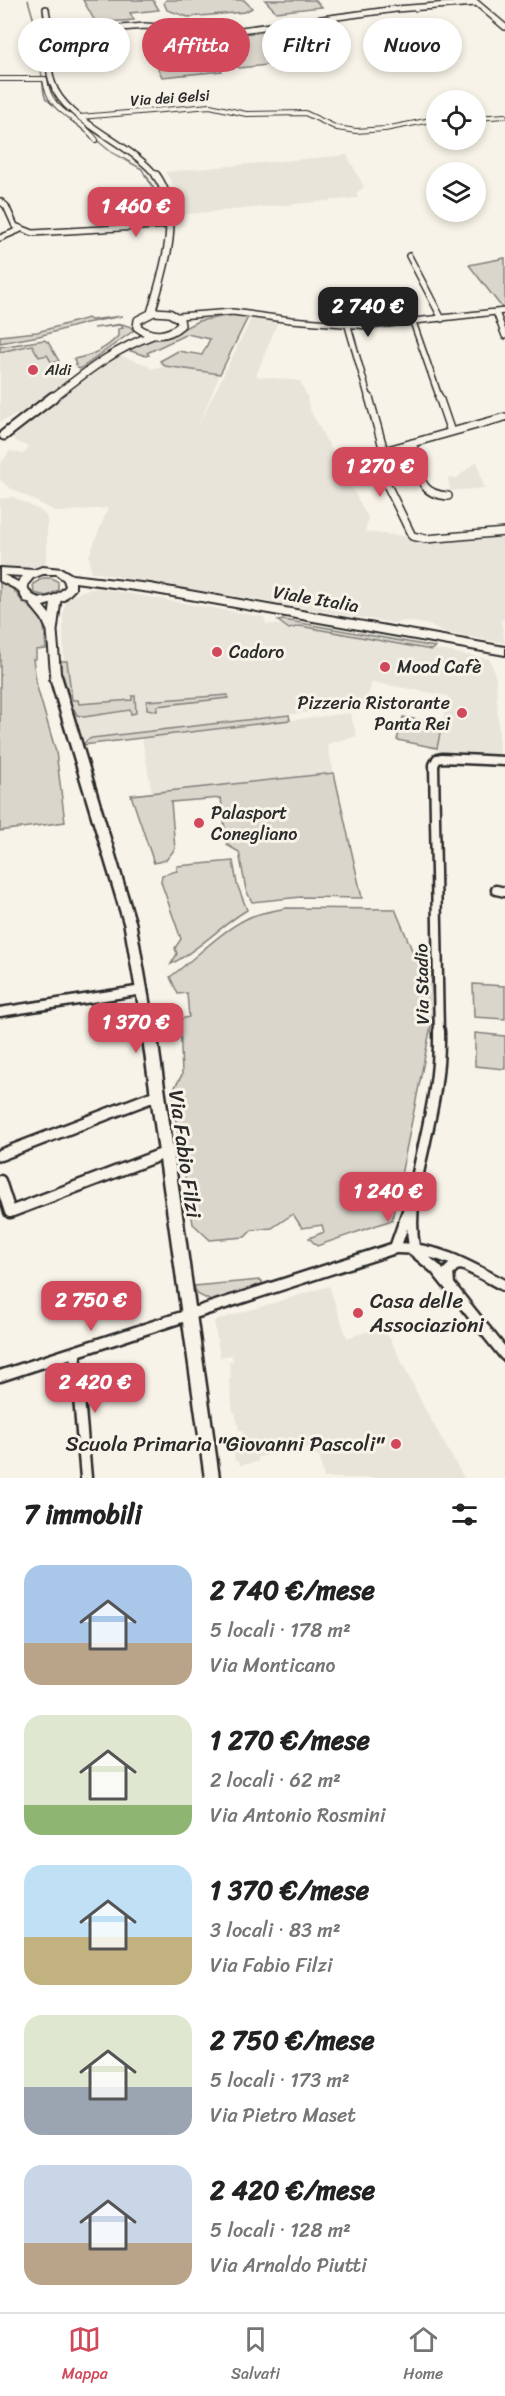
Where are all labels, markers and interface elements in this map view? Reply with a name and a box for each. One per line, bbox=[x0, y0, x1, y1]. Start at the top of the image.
chip: Compra bbox=[18, 18, 130, 72]
chip: Affitta bbox=[142, 18, 250, 72]
chip: Filtri bbox=[262, 18, 351, 72]
chip: Nuovo bbox=[363, 18, 462, 72]
street label: Via dei Gelsi bbox=[130, 82, 211, 114]
map controls bbox=[426, 90, 486, 222]
button: locate bbox=[426, 90, 486, 150]
button: layers bbox=[426, 162, 486, 222]
pin: 1 460 € bbox=[81, 187, 191, 238]
text: 1 460 € bbox=[102, 189, 170, 224]
pin: 2 740 € bbox=[313, 287, 423, 338]
text: 2 740 € bbox=[332, 289, 404, 324]
place label: Aldi bbox=[44, 357, 72, 383]
marker: Aldi bbox=[26, 363, 40, 377]
pin: 1 270 € bbox=[325, 447, 435, 498]
text: 1 270 € bbox=[346, 449, 414, 484]
street label: Viale Italia bbox=[271, 576, 361, 622]
place label: Cadoro bbox=[229, 636, 284, 668]
marker: Cadoro bbox=[210, 645, 224, 659]
place label: Mood Cafè bbox=[397, 651, 481, 683]
marker: Mood Cafè bbox=[378, 660, 392, 674]
place label: Pizzeria Ristorante Panta Rei bbox=[298, 687, 451, 740]
marker: Pizzeria Ristorante Panta Rei bbox=[455, 706, 469, 720]
place label: Palasport Conegliano bbox=[211, 797, 297, 850]
marker: Palasport Conegliano bbox=[192, 816, 206, 830]
street label: Via Stadio bbox=[405, 943, 439, 1025]
pin: 1 370 € bbox=[81, 1003, 191, 1054]
text: 1 370 € bbox=[102, 1005, 170, 1040]
street label: Via Fabio Filzi bbox=[157, 1088, 213, 1222]
pin: 1 240 € bbox=[333, 1172, 443, 1223]
text: 1 240 € bbox=[354, 1174, 422, 1209]
pin: 2 750 € bbox=[36, 1281, 146, 1332]
place label: Casa delle Associazioni bbox=[369, 1282, 485, 1344]
text: 2 750 € bbox=[55, 1283, 127, 1318]
marker: Casa delle Associazioni bbox=[351, 1306, 365, 1320]
pin: 2 420 € bbox=[40, 1363, 150, 1414]
text: 2 420 € bbox=[59, 1365, 131, 1400]
place label: Scuola Primaria "Giovanni Pascoli" bbox=[65, 1425, 385, 1463]
marker: Scuola Primaria "Giovanni Pascoli" bbox=[389, 1437, 403, 1451]
text: 7 immobili bbox=[24, 1491, 142, 1537]
icon: filters bbox=[448, 1498, 481, 1531]
text: 2 740 €/mese bbox=[210, 1567, 375, 1613]
icon: home bbox=[72, 1589, 144, 1661]
text: 5 locali · 178 m² bbox=[210, 1613, 351, 1648]
text: Via Monticano bbox=[210, 1648, 335, 1683]
text: 1 270 €/mese bbox=[210, 1717, 370, 1763]
icon: home bbox=[72, 1739, 144, 1811]
text: 2 locali · 62 m² bbox=[210, 1763, 341, 1798]
text: Via Antonio Rosmini bbox=[210, 1798, 385, 1833]
text: 1 370 €/mese bbox=[210, 1867, 369, 1913]
icon: home bbox=[72, 1889, 144, 1961]
text: 3 locali · 83 m² bbox=[210, 1913, 341, 1948]
text: Via Fabio Filzi bbox=[210, 1948, 333, 1983]
text: 2 750 €/mese bbox=[210, 2017, 375, 2063]
icon: home bbox=[72, 2039, 144, 2111]
text: 5 locali · 173 m² bbox=[210, 2063, 350, 2098]
text: Via Pietro Maset bbox=[210, 2098, 356, 2133]
text: 2 420 €/mese bbox=[210, 2167, 375, 2213]
icon: home bbox=[72, 2189, 144, 2261]
text: 5 locali · 128 m² bbox=[210, 2213, 351, 2248]
text: Via Arnaldo Piutti bbox=[210, 2248, 367, 2283]
tab: Mappa bbox=[62, 2323, 108, 2388]
tab: Salvati bbox=[231, 2323, 280, 2388]
tab: Home bbox=[403, 2323, 443, 2388]

